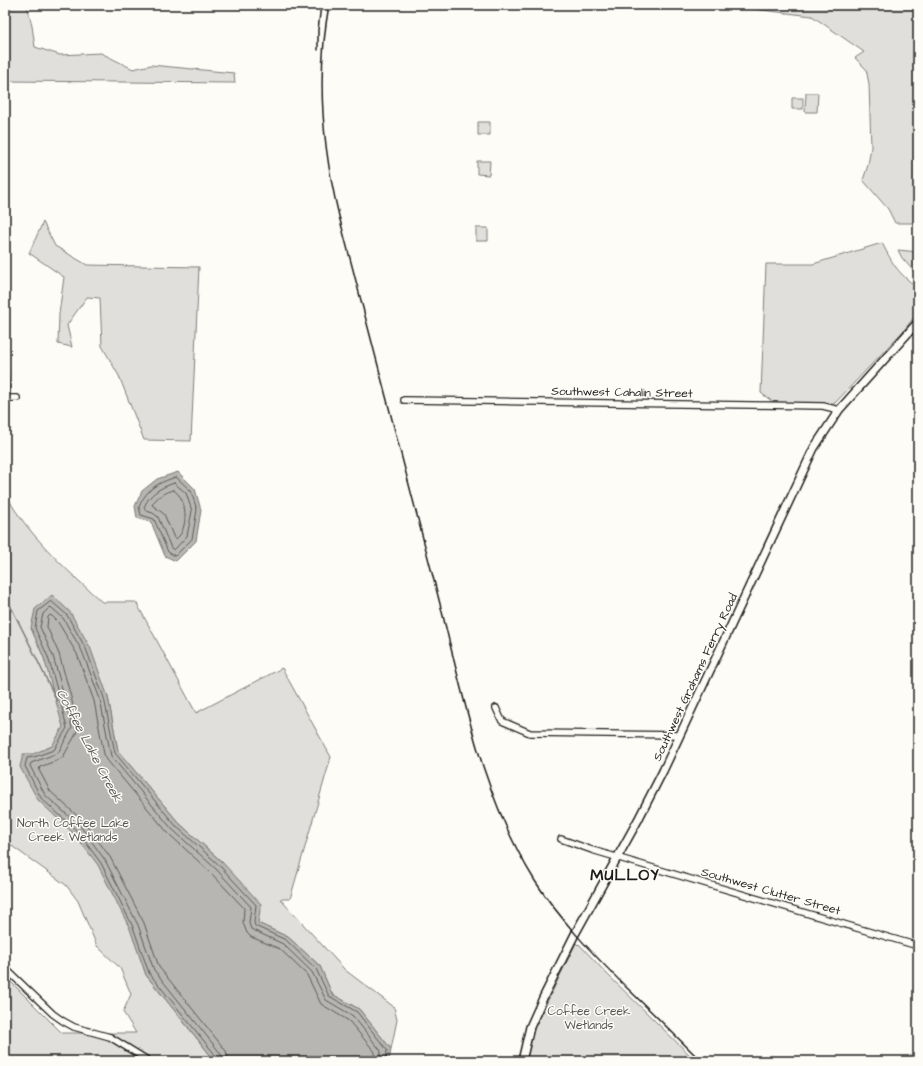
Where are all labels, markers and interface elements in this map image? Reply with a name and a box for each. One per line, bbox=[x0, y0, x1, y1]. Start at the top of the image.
street label: Southwest Cahalin Street bbox=[551, 383, 693, 402]
street label: Southwest Grahams Ferry Road bbox=[649, 590, 743, 764]
water label: Coffee Lake Creek bbox=[52, 686, 127, 806]
park label: North Coffee Lake Creek Wetlands bbox=[17, 815, 130, 846]
street label: Southwest Clutter Street bbox=[699, 863, 843, 920]
district label: MULLOY bbox=[590, 864, 660, 886]
park label: Coffee Creek Wetlands bbox=[548, 1003, 631, 1034]

